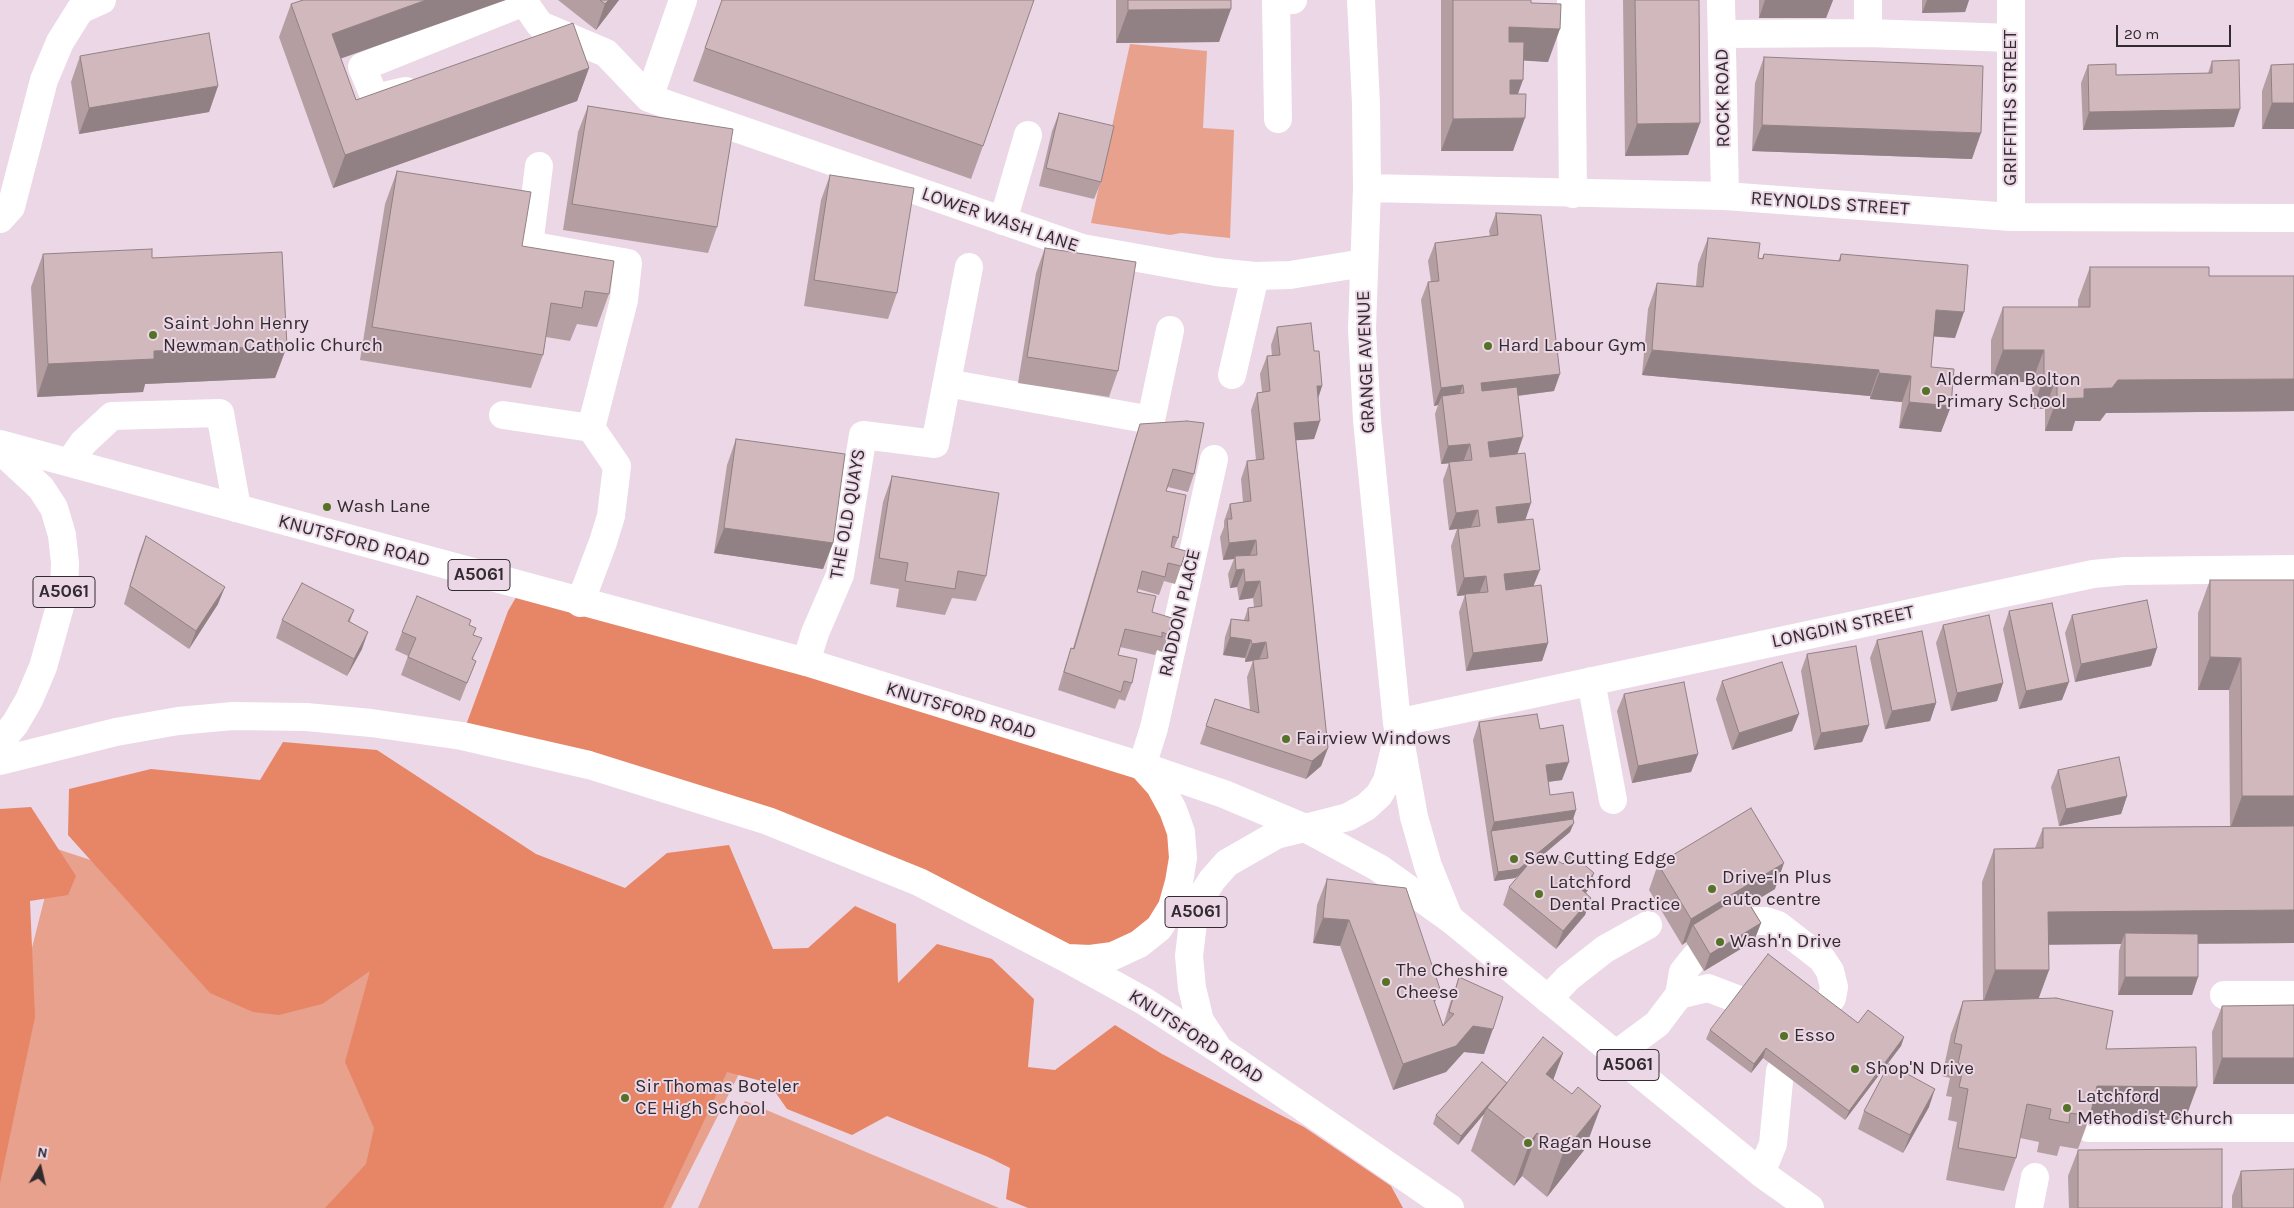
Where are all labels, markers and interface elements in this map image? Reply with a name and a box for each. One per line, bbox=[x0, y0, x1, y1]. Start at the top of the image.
scale bar bbox=[2119, 15, 2234, 47]
text: 20 m bbox=[2124, 25, 2159, 43]
street label: GRIFFITHS STREET bbox=[2000, 30, 2022, 186]
street label: ROCK ROAD bbox=[1711, 48, 1735, 148]
street label: LOWER WASH LANE bbox=[919, 182, 1081, 258]
street label: REYNOLDS STREET bbox=[1750, 187, 1910, 221]
street label: GRANGE AVENUE bbox=[1352, 290, 1380, 434]
place label: Saint John Henry Newman Catholic Church bbox=[163, 313, 383, 357]
marker: Saint John Henry Newman Catholic Church bbox=[147, 329, 159, 341]
place label: Hard Labour Gym bbox=[1498, 335, 1647, 357]
marker: Hard Labour Gym bbox=[1482, 340, 1494, 352]
place label: Alderman Bolton Primary School bbox=[1936, 369, 2081, 413]
marker: Alderman Bolton Primary School bbox=[1920, 385, 1932, 397]
street label: THE OLD QUAYS bbox=[825, 447, 871, 581]
place label: Wash Lane bbox=[337, 496, 430, 518]
marker: Wash Lane bbox=[321, 501, 333, 513]
street label: KNUTSFORD ROAD bbox=[276, 510, 432, 572]
street label: RADDON PLACE bbox=[1154, 547, 1206, 679]
road number: A5061 bbox=[448, 560, 510, 590]
road number: A5061 bbox=[33, 576, 95, 608]
street label: LONGDIN STREET bbox=[1770, 601, 1916, 653]
street label: KNUTSFORD ROAD bbox=[883, 677, 1039, 745]
place label: Fairview Windows bbox=[1296, 728, 1451, 750]
marker: Fairview Windows bbox=[1280, 733, 1292, 745]
place label: Sew Cutting Edge bbox=[1524, 848, 1676, 870]
marker: Sew Cutting Edge bbox=[1508, 853, 1520, 865]
place label: Drive-In Plus auto centre bbox=[1722, 867, 1832, 911]
place label: Latchford Dental Practice bbox=[1549, 872, 1680, 916]
marker: Drive-In Plus auto centre bbox=[1706, 883, 1718, 895]
marker: Latchford Dental Practice bbox=[1533, 888, 1545, 900]
road number: A5061 bbox=[1165, 896, 1227, 928]
place label: Wash'n Drive bbox=[1730, 931, 1841, 953]
marker: Wash'n Drive bbox=[1714, 936, 1726, 948]
place label: The Cheshire Cheese bbox=[1396, 960, 1508, 1004]
marker: The Cheshire Cheese bbox=[1380, 976, 1392, 988]
street label: KNUTSFORD ROAD bbox=[1124, 985, 1268, 1089]
place label: Esso bbox=[1794, 1025, 1835, 1047]
marker: Esso bbox=[1778, 1030, 1790, 1042]
road number: A5061 bbox=[1597, 1050, 1659, 1080]
place label: Shop'N Drive bbox=[1865, 1058, 1974, 1080]
marker: Shop'N Drive bbox=[1849, 1063, 1861, 1075]
place label: Sir Thomas Boteler CE High School bbox=[635, 1076, 799, 1120]
place label: Latchford Methodist Church bbox=[2077, 1086, 2233, 1130]
marker: Sir Thomas Boteler CE High School bbox=[619, 1092, 631, 1104]
marker: Latchford Methodist Church bbox=[2061, 1102, 2073, 1114]
place label: Ragan House bbox=[1538, 1132, 1652, 1154]
marker: Ragan House bbox=[1522, 1137, 1534, 1149]
north arrow bbox=[15, 1143, 65, 1193]
text: N bbox=[36, 1144, 49, 1162]

